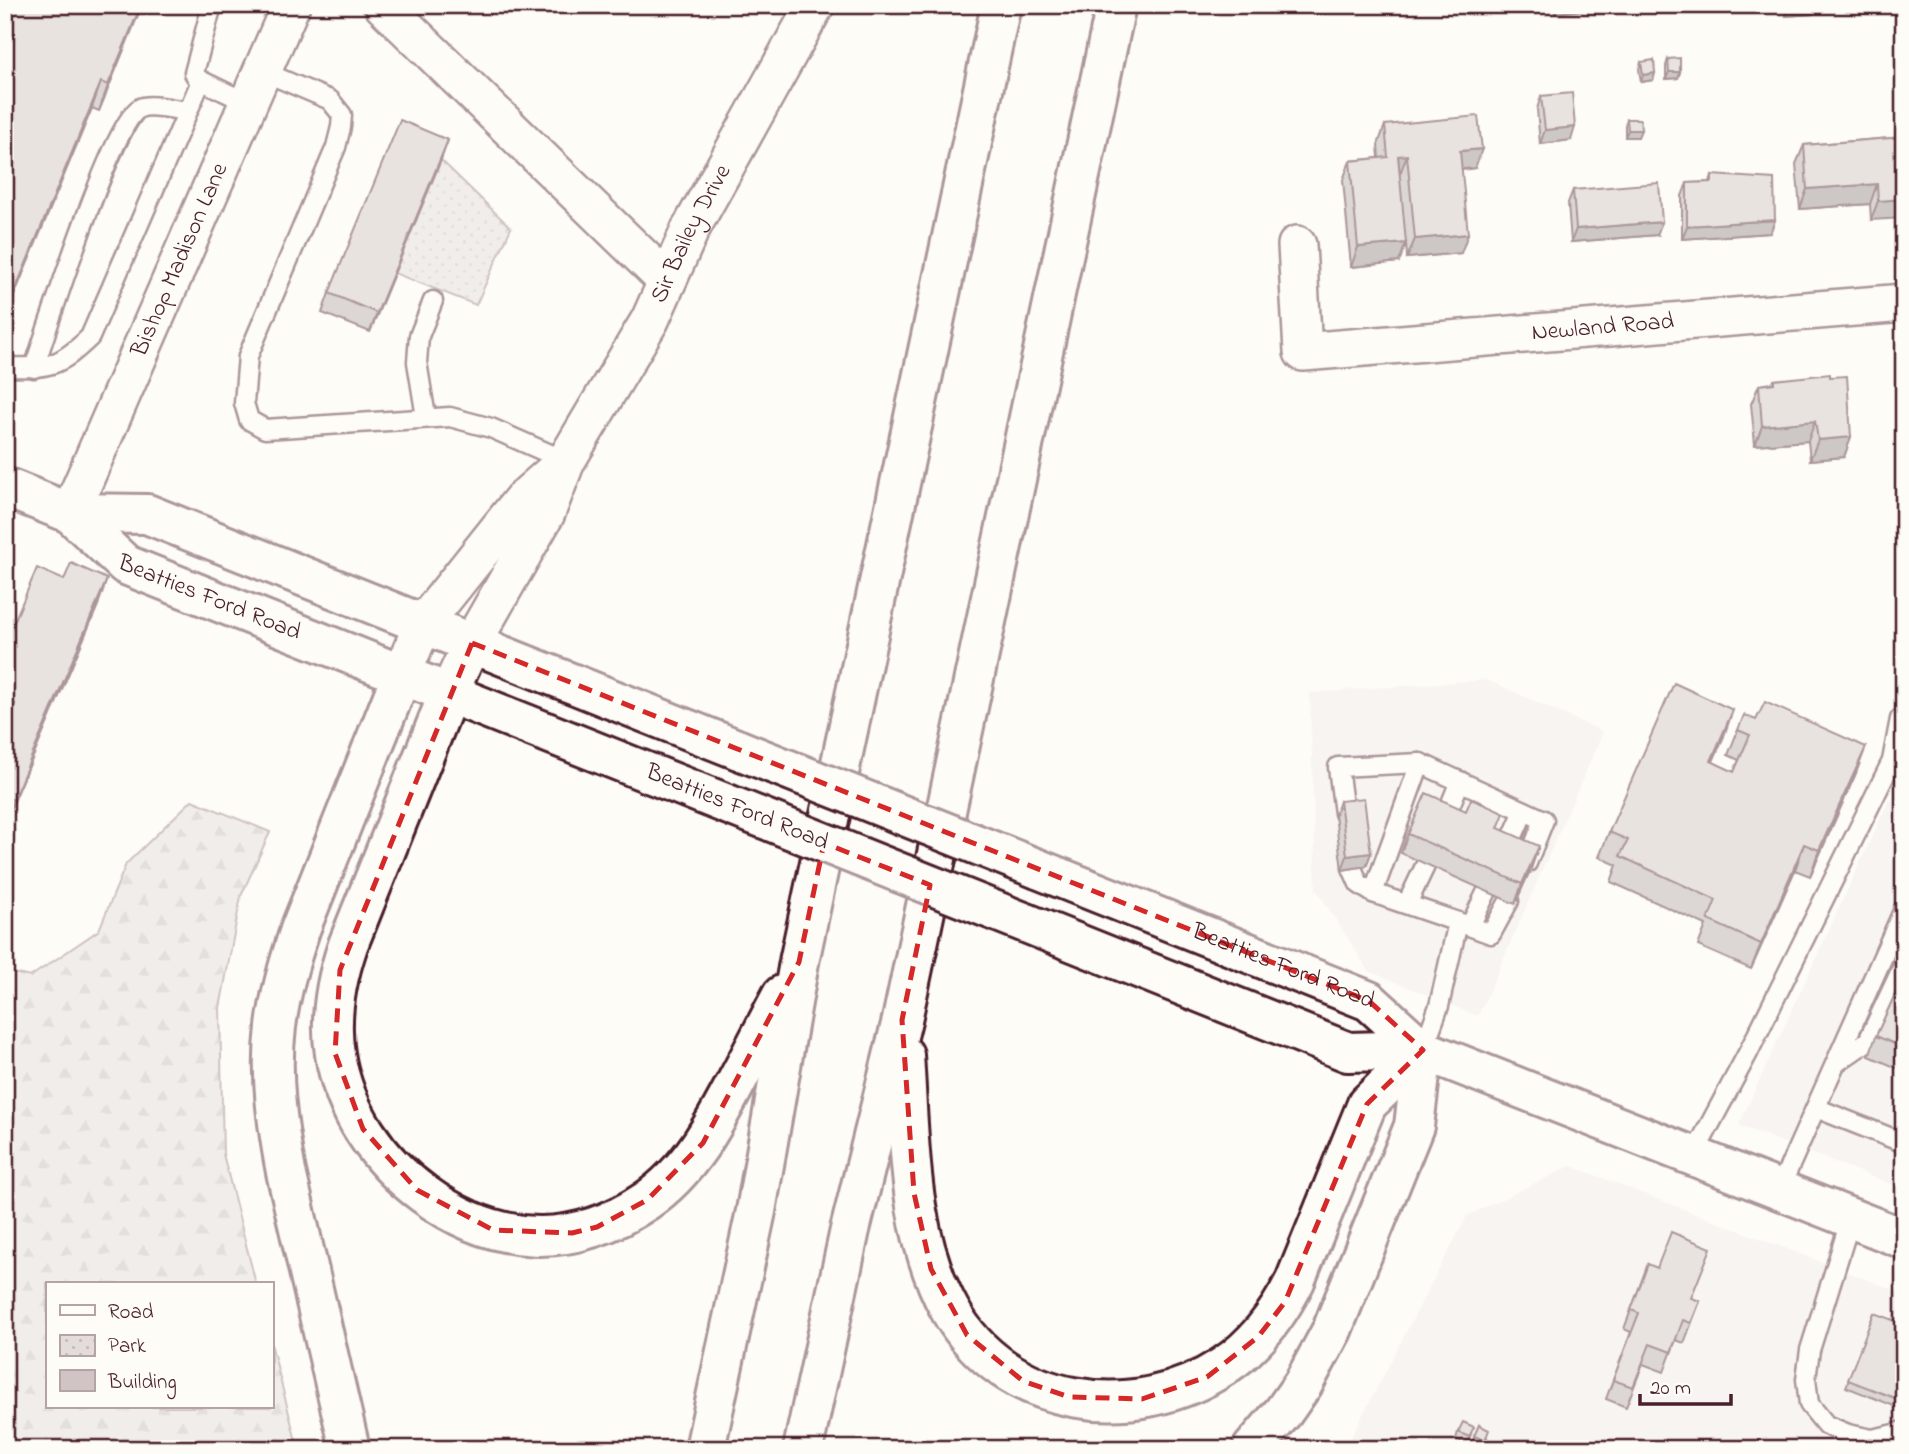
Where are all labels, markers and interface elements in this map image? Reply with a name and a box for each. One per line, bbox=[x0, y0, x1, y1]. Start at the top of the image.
street label: Bishop Madison Lane bbox=[122, 157, 238, 363]
street label: Sir Bailey Drive bbox=[642, 158, 741, 309]
street label: Newland Road bbox=[1530, 304, 1676, 351]
street label: Beatties Ford Road bbox=[112, 546, 307, 650]
street label: Beatties Ford Road bbox=[639, 755, 834, 861]
street label: Beatties Ford Road bbox=[1186, 914, 1380, 1019]
legend bbox=[46, 1282, 273, 1408]
text: Road bbox=[108, 1298, 154, 1328]
text: Park bbox=[108, 1332, 147, 1362]
scale bar bbox=[1640, 1363, 1730, 1407]
text: Building bbox=[107, 1368, 177, 1400]
text: 20 m bbox=[1650, 1374, 1691, 1404]

